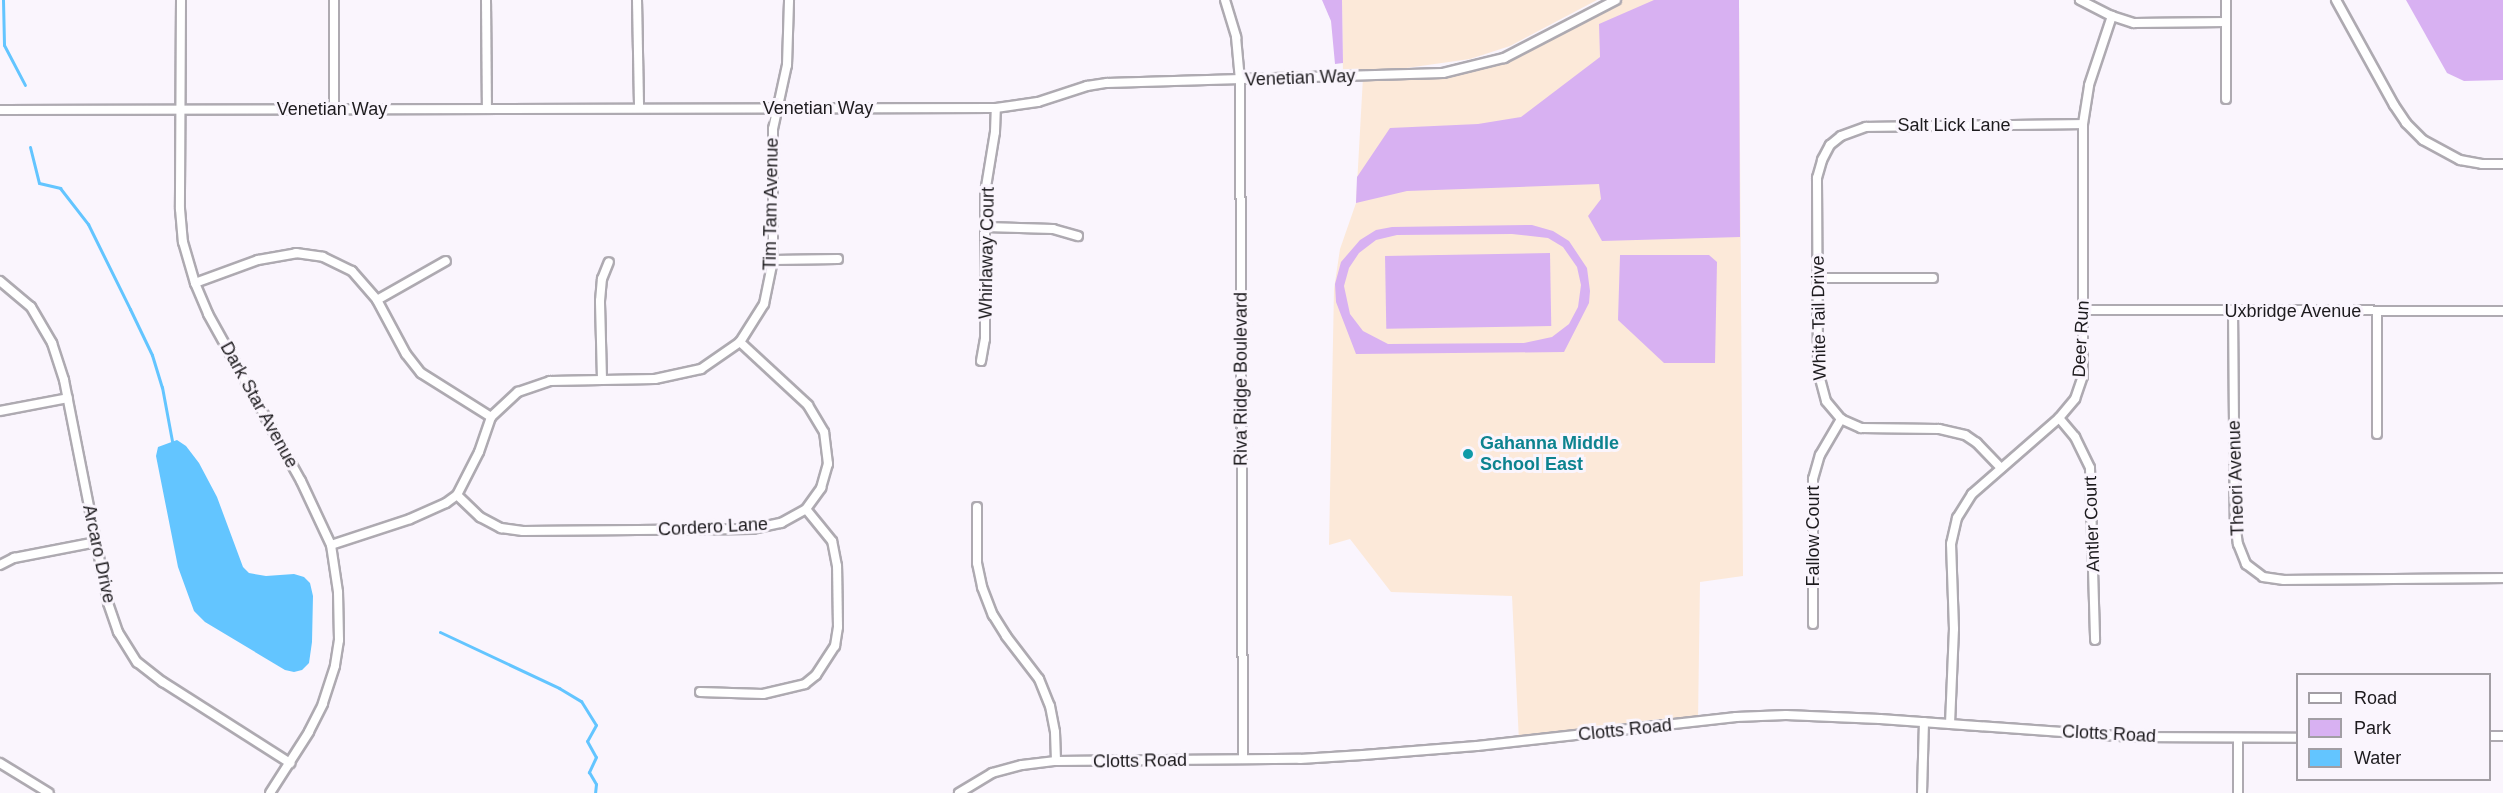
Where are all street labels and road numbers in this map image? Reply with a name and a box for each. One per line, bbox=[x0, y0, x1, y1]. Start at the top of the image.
street label: Venetian Way bbox=[1244, 65, 1356, 91]
street label: Venetian Way bbox=[763, 97, 873, 119]
street label: Venetian Way bbox=[277, 98, 387, 120]
street label: Salt Lick Lane bbox=[1897, 114, 2011, 136]
street label: Tim Tam Avenue bbox=[759, 137, 783, 271]
street label: Whirlaway Court bbox=[975, 187, 999, 319]
street label: White Tail Drive bbox=[1807, 255, 1831, 381]
street label: Riva Ridge Boulevard bbox=[1230, 292, 1252, 466]
street label: Deer Run bbox=[2068, 300, 2094, 378]
street label: Uxbridge Avenue bbox=[2224, 300, 2362, 322]
street label: Dark Star Avenue bbox=[215, 338, 303, 472]
street label: Theori Avenue bbox=[2223, 419, 2249, 537]
street label: Antler Court bbox=[2080, 476, 2104, 572]
street label: Fallow Court bbox=[1802, 485, 1824, 587]
street label: Arcaro Drive bbox=[78, 503, 120, 605]
street label: Cordero Lane bbox=[657, 513, 769, 541]
street label: Clotts Road bbox=[1577, 714, 1673, 746]
street label: Clotts Road bbox=[2061, 721, 2157, 747]
street label: Clotts Road bbox=[1093, 749, 1187, 773]

